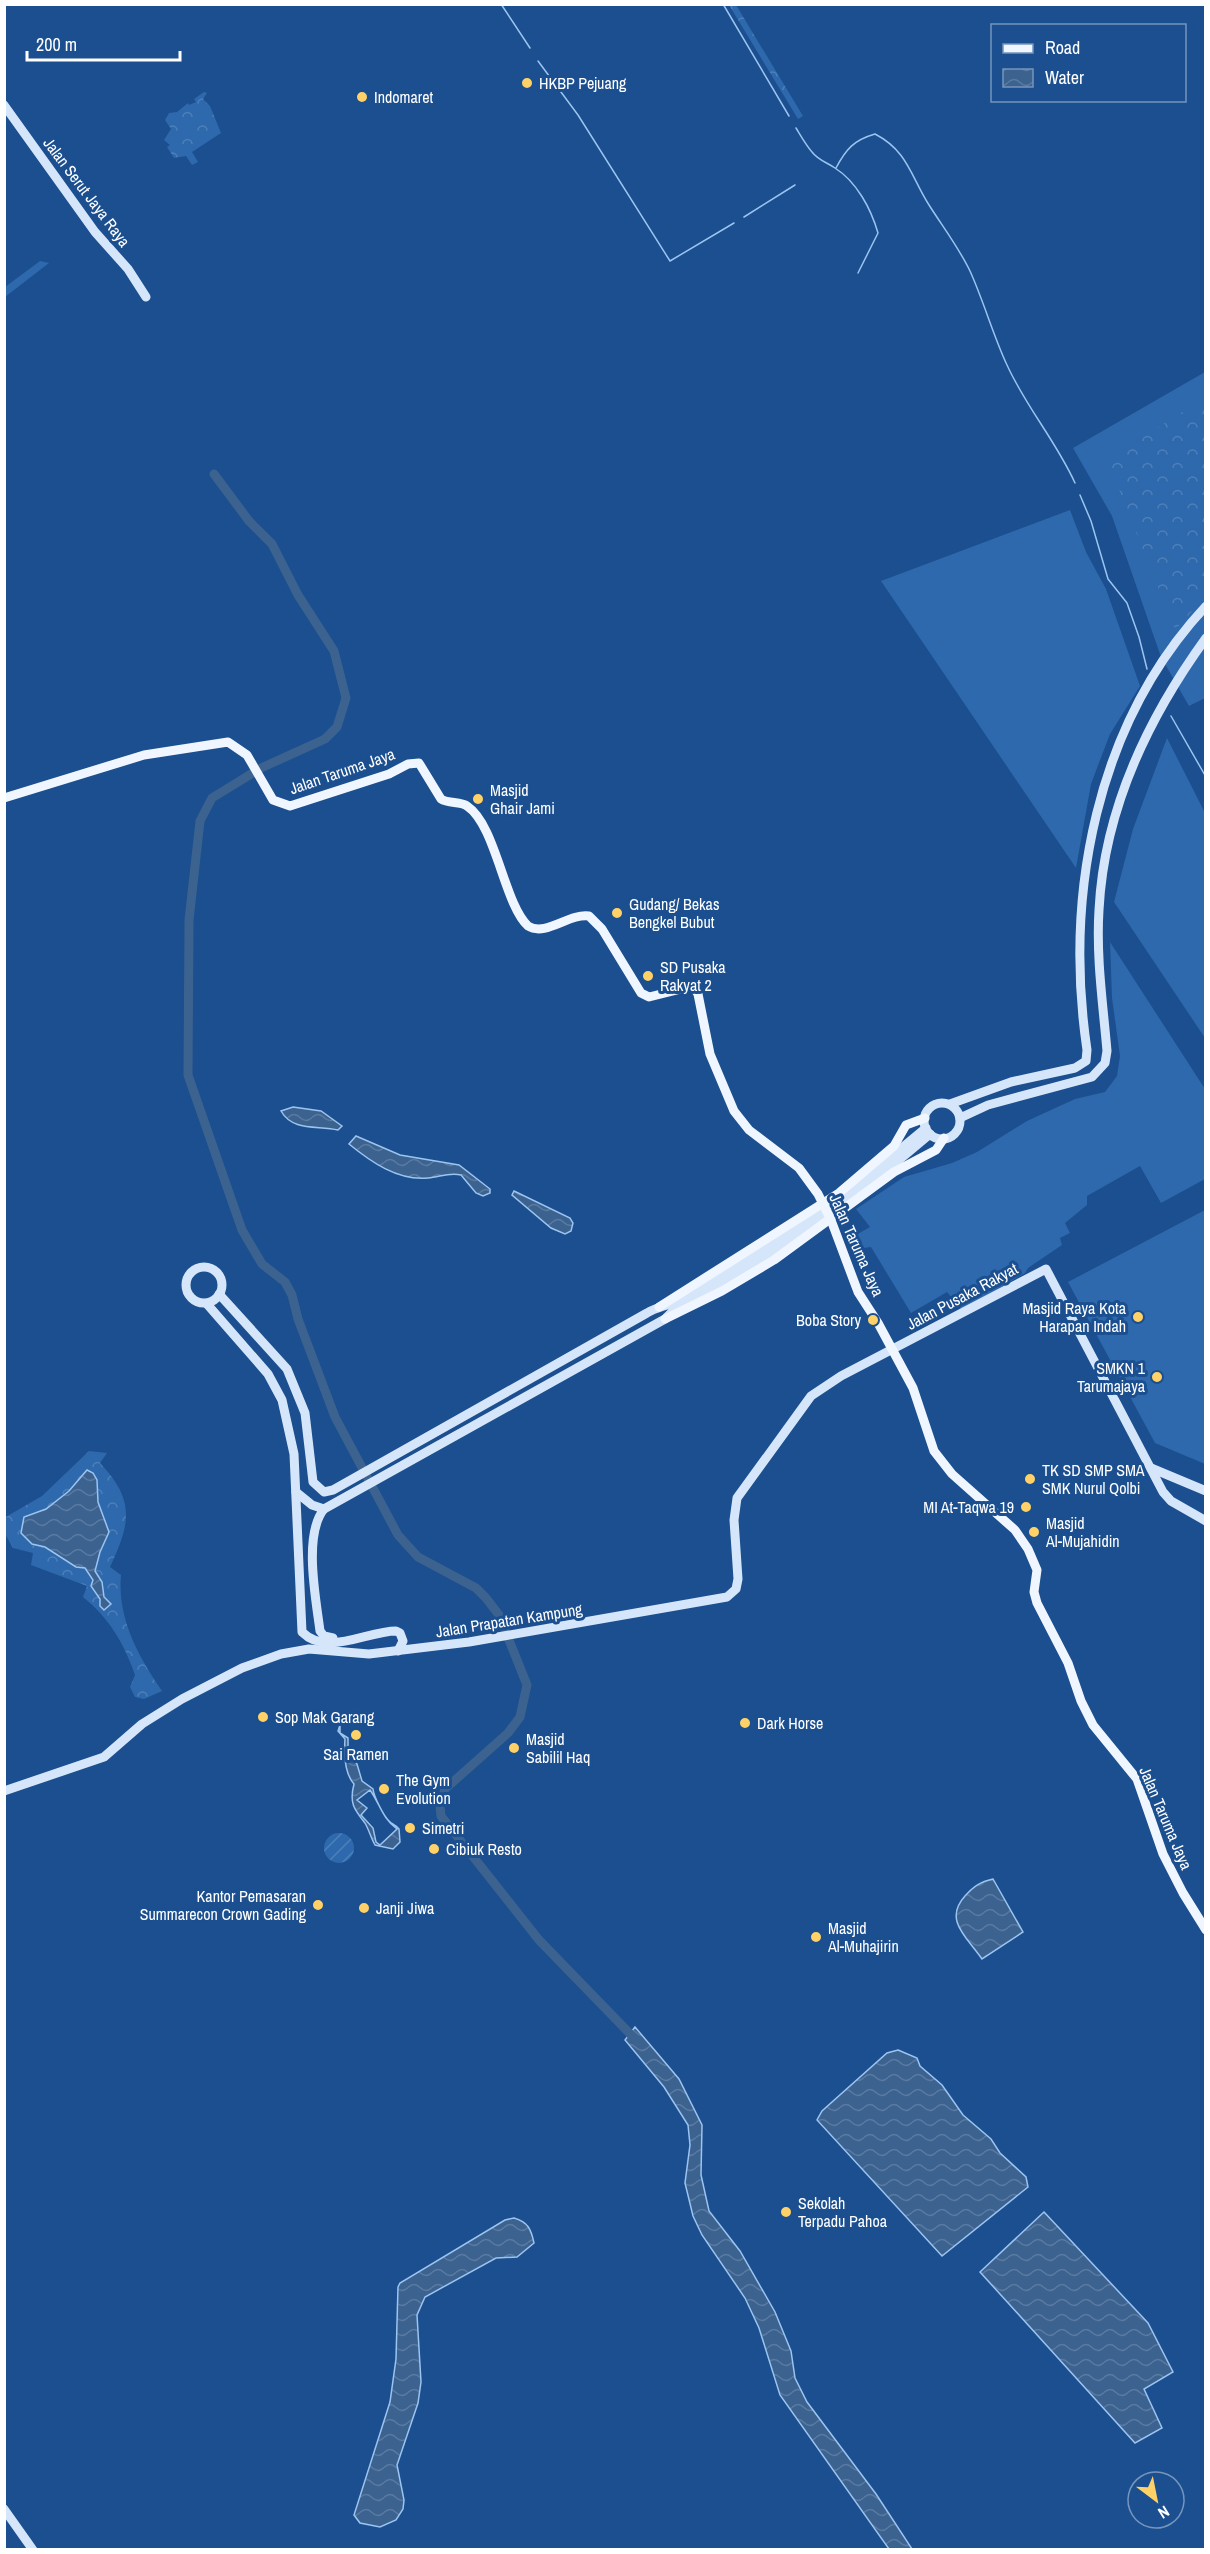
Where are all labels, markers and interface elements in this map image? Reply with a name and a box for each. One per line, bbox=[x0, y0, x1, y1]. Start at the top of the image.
scale bar bbox=[27, 24, 180, 62]
legend bbox=[991, 24, 1186, 102]
text: 200 m bbox=[36, 32, 77, 57]
text: Road bbox=[1045, 35, 1080, 60]
text: Water bbox=[1045, 65, 1084, 90]
place label: HKBP Pejuang bbox=[539, 72, 627, 94]
marker: HKBP Pejuang bbox=[520, 76, 534, 90]
place label: Indomaret bbox=[374, 86, 433, 108]
marker: Indomaret bbox=[355, 90, 369, 104]
street label: Jalan Serut Jaya Raya bbox=[38, 133, 136, 252]
street label: Jalan Taruma Jaya bbox=[286, 742, 398, 799]
place label: Masjid Ghair Jami bbox=[490, 779, 555, 819]
marker: Masjid Ghair Jami bbox=[471, 792, 485, 806]
place label: Gudang/ Bekas Bengkel Bubut bbox=[629, 893, 719, 933]
marker: Gudang/ Bekas Bengkel Bubut bbox=[610, 906, 624, 920]
place label: SD Pusaka Rakyat 2 bbox=[660, 956, 726, 996]
marker: SD Pusaka Rakyat 2 bbox=[641, 969, 655, 983]
street label: Jalan Taruma Jaya bbox=[825, 1190, 890, 1300]
street label: Jalan Pusaka Rakyat bbox=[902, 1257, 1022, 1335]
place label: Masjid Raya Kota Harapan Indah bbox=[1022, 1297, 1127, 1337]
place label: Boba Story bbox=[796, 1309, 861, 1331]
marker: Masjid Raya Kota Harapan Indah bbox=[1131, 1310, 1145, 1324]
marker: Boba Story bbox=[866, 1313, 880, 1327]
place label: SMKN 1 Tarumajaya bbox=[1077, 1357, 1146, 1397]
marker: SMKN 1 Tarumajaya bbox=[1150, 1370, 1164, 1384]
place label: TK SD SMP SMA SMK Nurul Qolbi bbox=[1042, 1459, 1145, 1499]
marker: TK SD SMP SMA SMK Nurul Qolbi bbox=[1023, 1472, 1037, 1486]
place label: MI At-Taqwa 19 bbox=[923, 1496, 1014, 1518]
marker: MI At-Taqwa 19 bbox=[1019, 1500, 1033, 1514]
place label: Masjid Al-Mujahidin bbox=[1045, 1512, 1120, 1552]
marker: Masjid Al-Mujahidin bbox=[1027, 1525, 1041, 1539]
street label: Jalan Prapatan Kampung bbox=[434, 1597, 585, 1642]
place label: Sop Mak Garang bbox=[275, 1706, 375, 1728]
marker: Sop Mak Garang bbox=[256, 1710, 270, 1724]
place label: Dark Horse bbox=[757, 1712, 823, 1734]
marker: Dark Horse bbox=[738, 1716, 752, 1730]
marker: Sai Ramen bbox=[349, 1728, 363, 1742]
place label: Masjid Sabilil Haq bbox=[526, 1728, 590, 1768]
marker: Masjid Sabilil Haq bbox=[507, 1741, 521, 1755]
place label: Sai Ramen bbox=[323, 1743, 389, 1765]
street label: Jalan Taruma Jaya bbox=[1134, 1763, 1198, 1874]
place label: The Gym Evolution bbox=[396, 1769, 451, 1809]
marker: The Gym Evolution bbox=[377, 1782, 391, 1796]
place label: Simetri bbox=[422, 1817, 464, 1839]
marker: Simetri bbox=[403, 1821, 417, 1835]
place label: Cibiuk Resto bbox=[446, 1838, 522, 1860]
marker: Cibiuk Resto bbox=[427, 1842, 441, 1856]
place label: Kantor Pemasaran Summarecon Crown Gading bbox=[140, 1885, 307, 1925]
place label: Janji Jiwa bbox=[376, 1897, 435, 1919]
marker: Kantor Pemasaran Summarecon Crown Gading bbox=[311, 1898, 325, 1912]
marker: Janji Jiwa bbox=[357, 1901, 371, 1915]
place label: Masjid Al-Muhajirin bbox=[827, 1917, 899, 1957]
marker: Masjid Al-Muhajirin bbox=[809, 1930, 823, 1944]
place label: Sekolah Terpadu Pahoa bbox=[798, 2192, 888, 2232]
marker: Sekolah Terpadu Pahoa bbox=[779, 2205, 793, 2219]
north arrow bbox=[1126, 2470, 1186, 2530]
text: N bbox=[1154, 2501, 1174, 2525]

